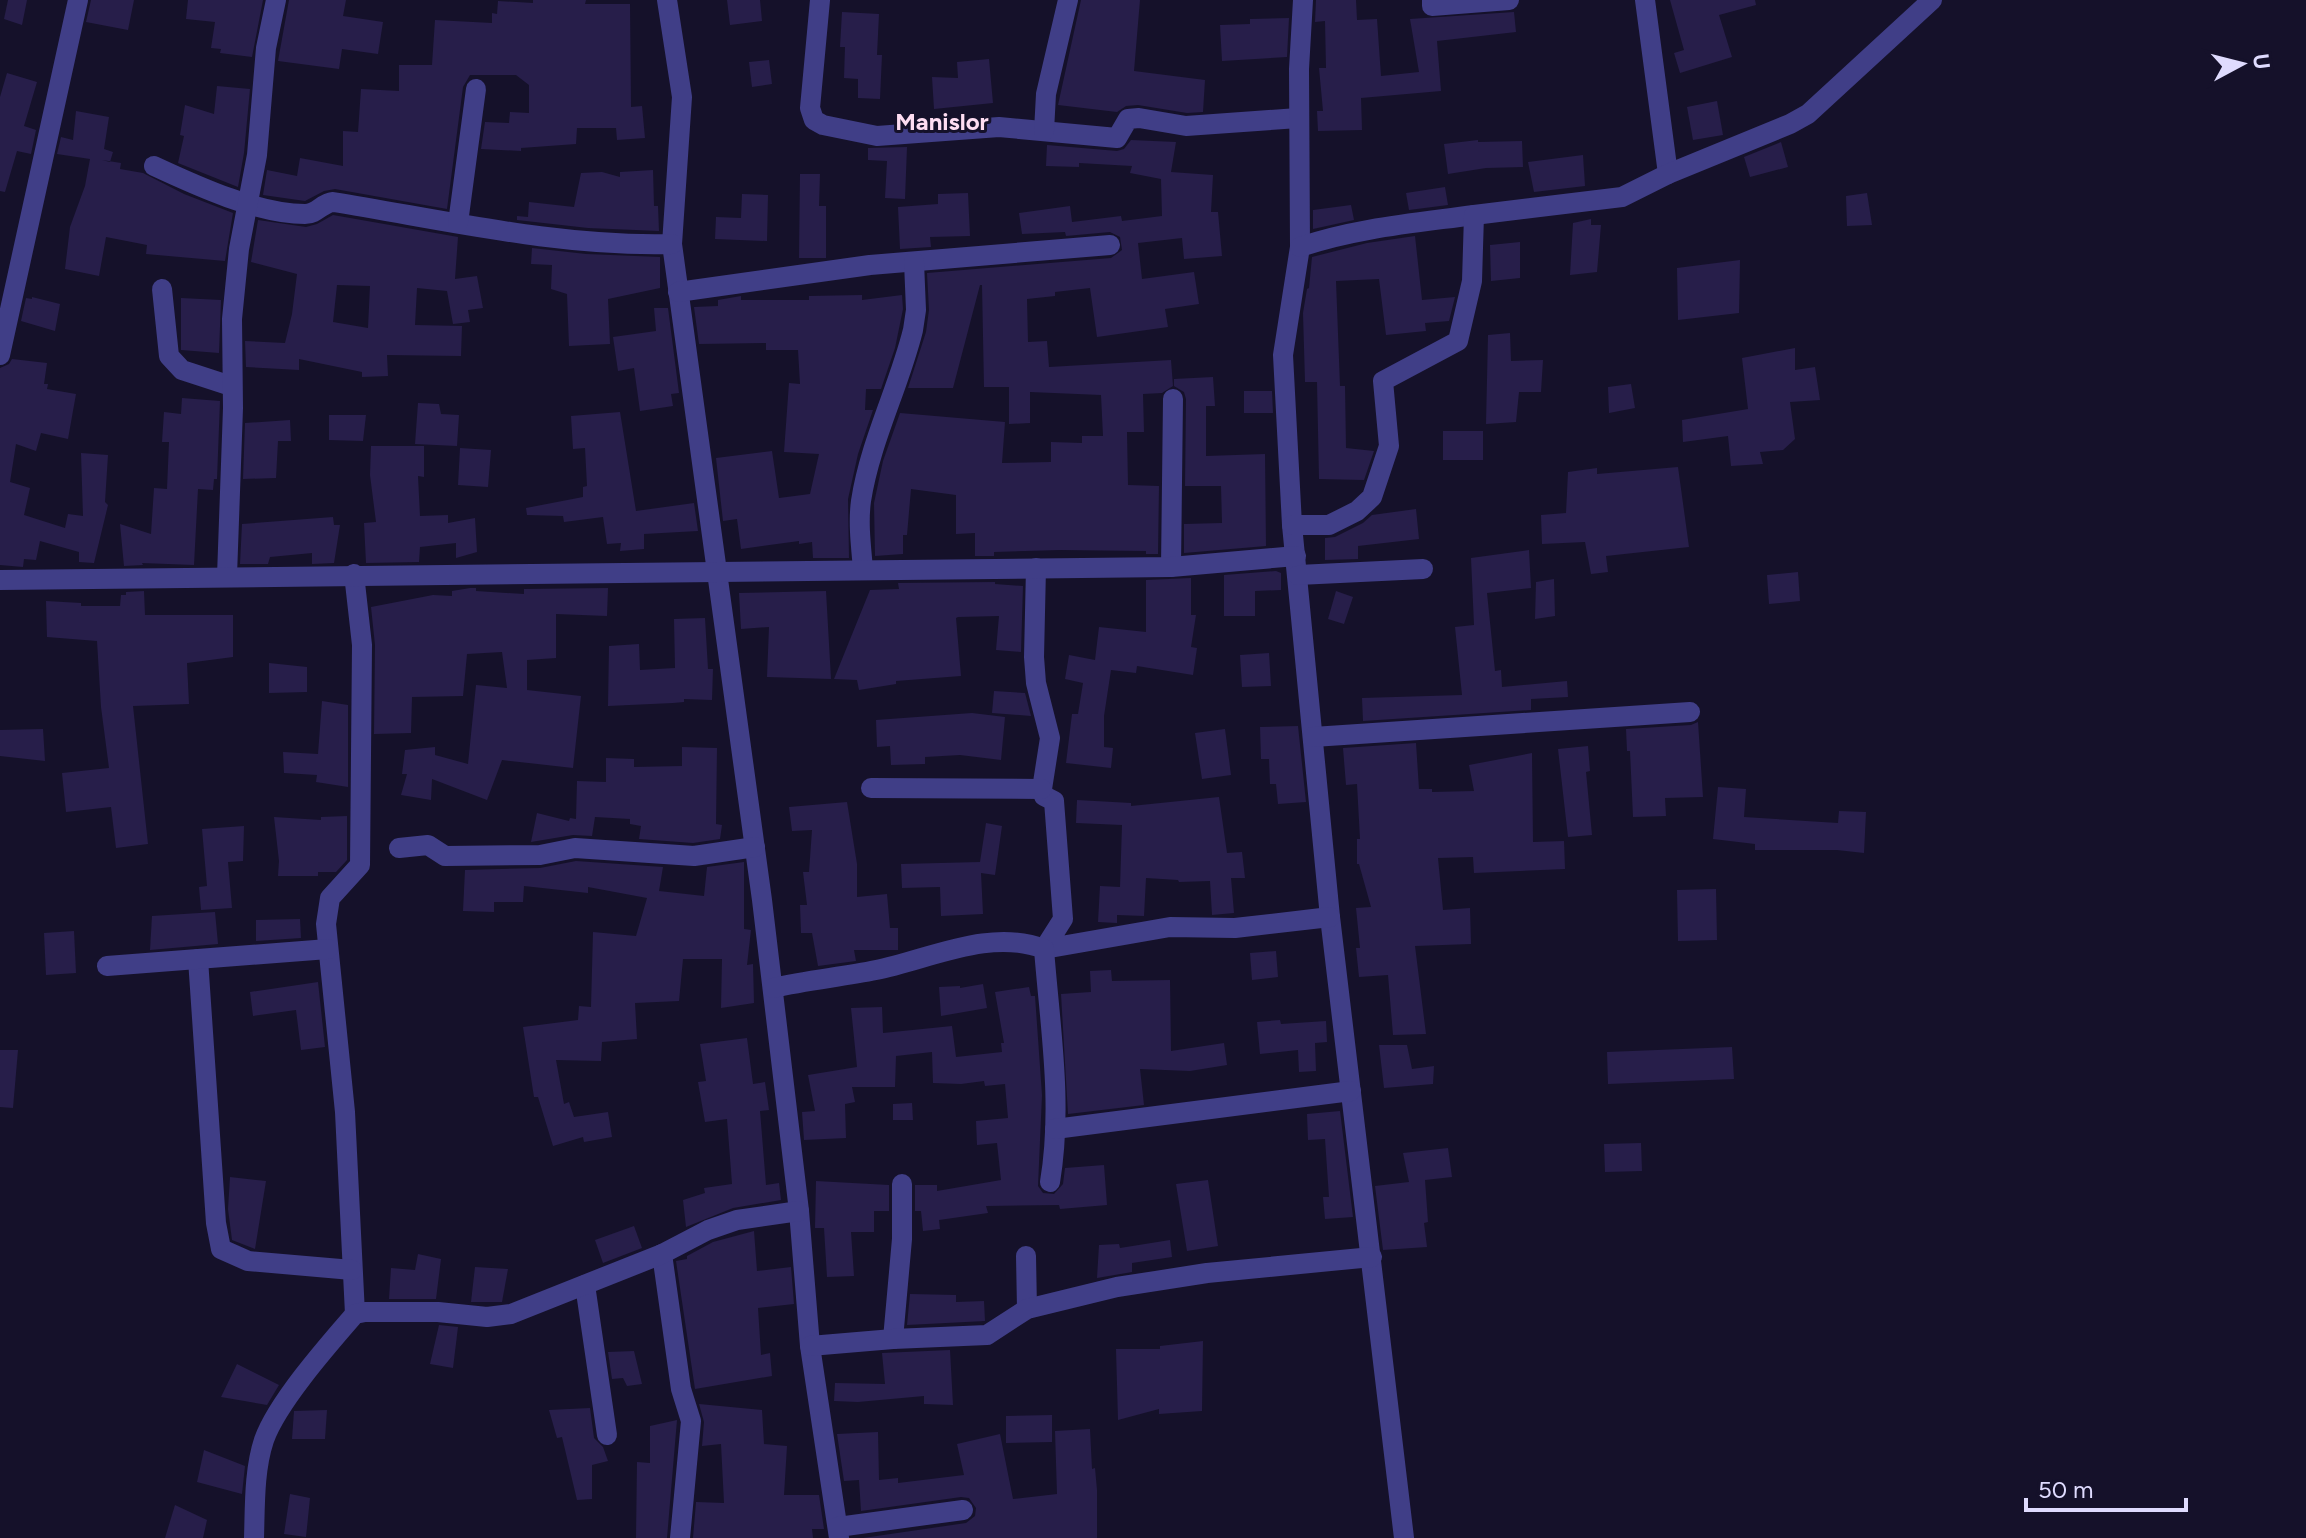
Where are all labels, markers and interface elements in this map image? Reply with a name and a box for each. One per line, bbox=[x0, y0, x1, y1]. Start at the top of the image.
north arrow bbox=[2202, 24, 2282, 104]
text: U bbox=[2247, 52, 2276, 71]
district label: Manislor bbox=[895, 107, 989, 136]
scale bar bbox=[2026, 1462, 2186, 1512]
text: 50 m bbox=[2038, 1475, 2094, 1504]

